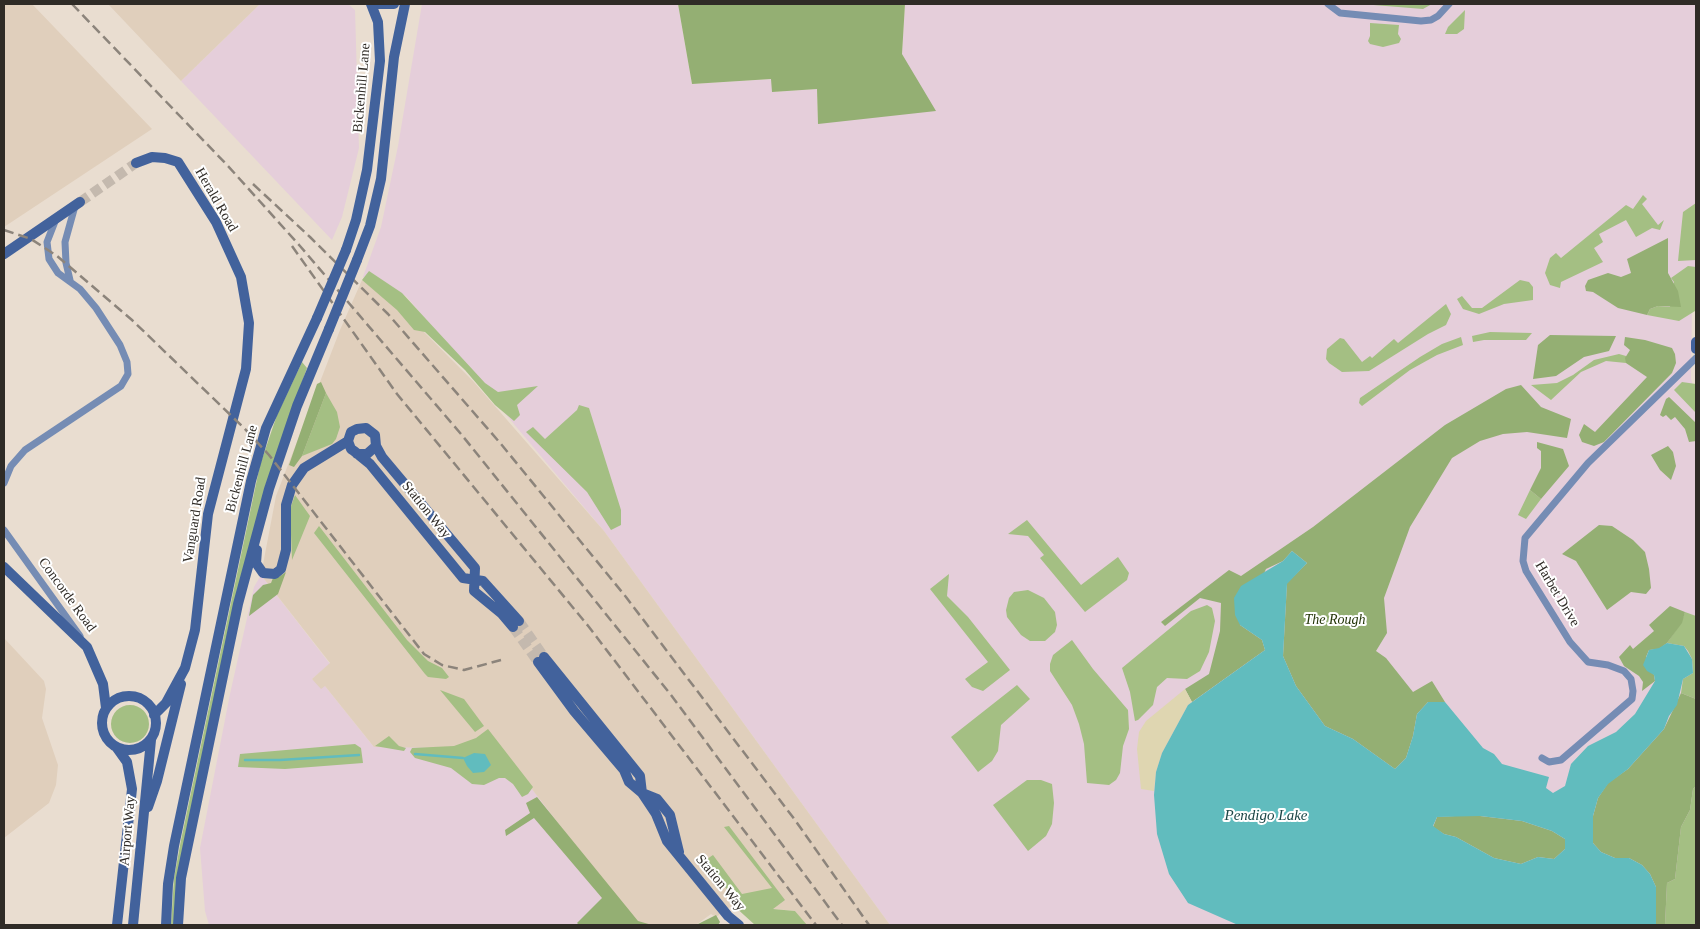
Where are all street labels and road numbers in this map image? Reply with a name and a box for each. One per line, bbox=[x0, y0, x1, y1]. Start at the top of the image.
street label: Bickenhill Lane bbox=[350, 43, 374, 133]
street label: Herald Road bbox=[191, 165, 241, 235]
street label: Bickenhill Lane bbox=[222, 423, 262, 515]
street label: Vanguard Road bbox=[180, 476, 210, 564]
street label: Station Way bbox=[398, 478, 454, 542]
street label: Concorde Road bbox=[34, 555, 100, 635]
street label: Harbet Drive bbox=[1531, 558, 1583, 630]
street label: Airport Way bbox=[117, 795, 139, 867]
street label: Station Way bbox=[692, 851, 748, 915]

